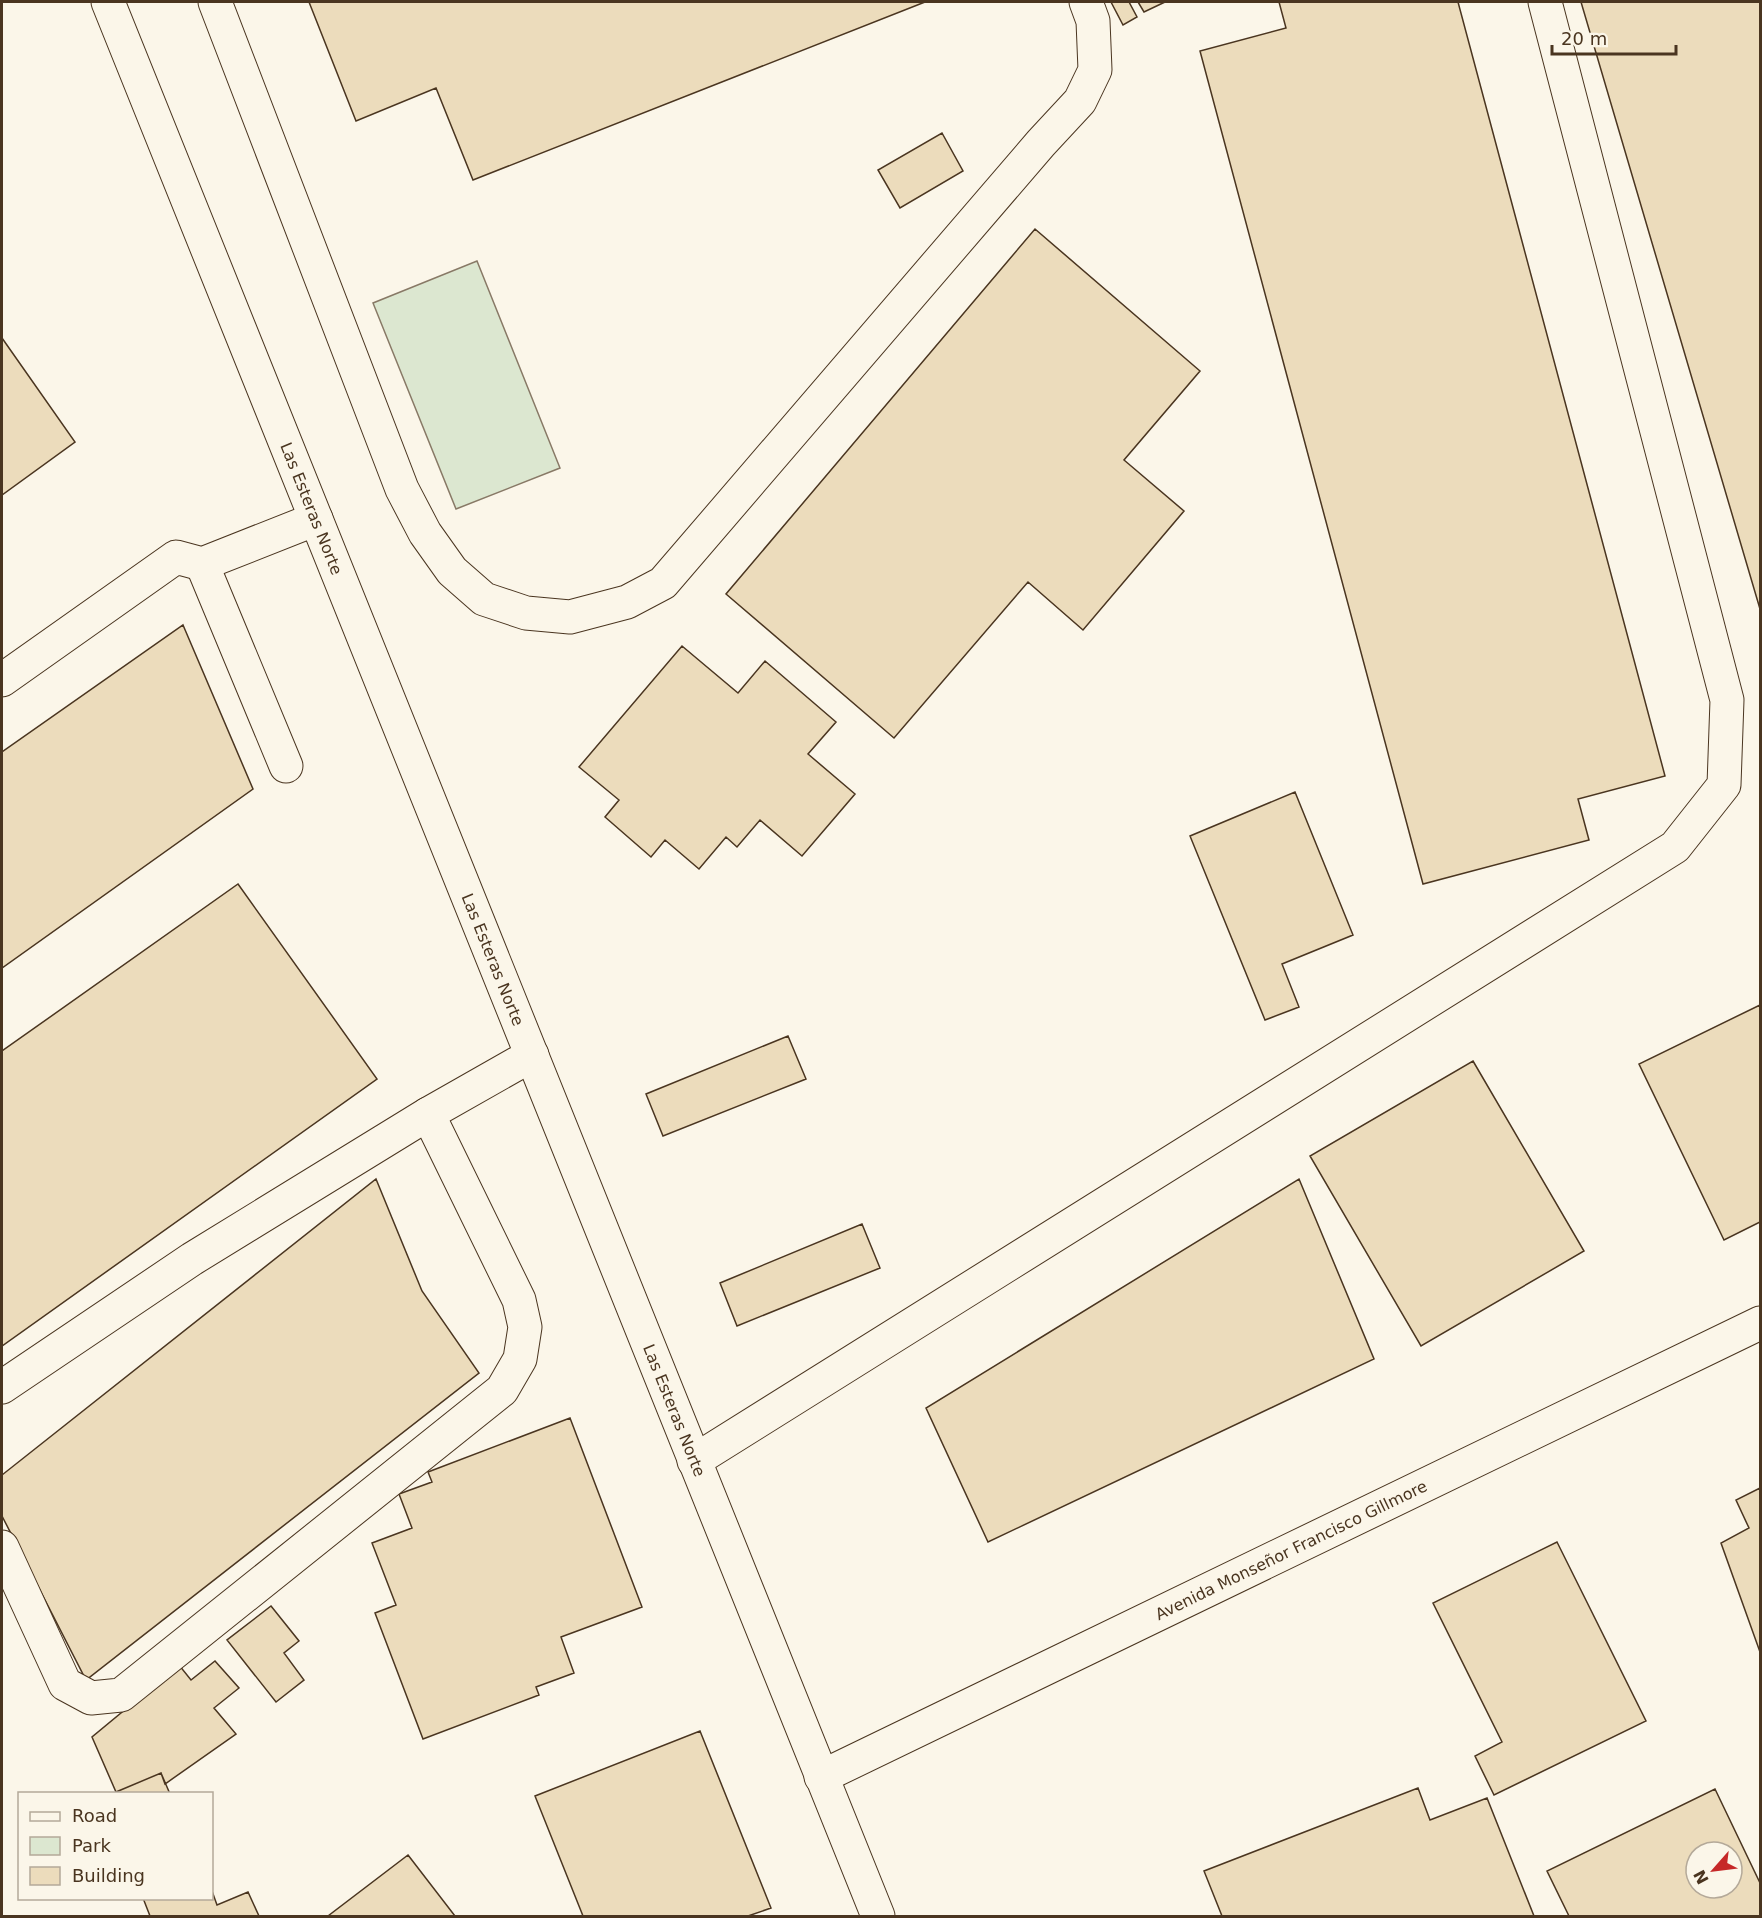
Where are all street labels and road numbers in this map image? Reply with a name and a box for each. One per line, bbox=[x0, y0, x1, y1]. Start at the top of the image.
street label: Las Esteras Norte bbox=[277, 440, 347, 578]
street label: Las Esteras Norte bbox=[458, 890, 528, 1028]
street label: Las Esteras Norte bbox=[639, 1341, 710, 1479]
street label: Avenida Monseñor Francisco Gillmore bbox=[1152, 1476, 1430, 1624]

